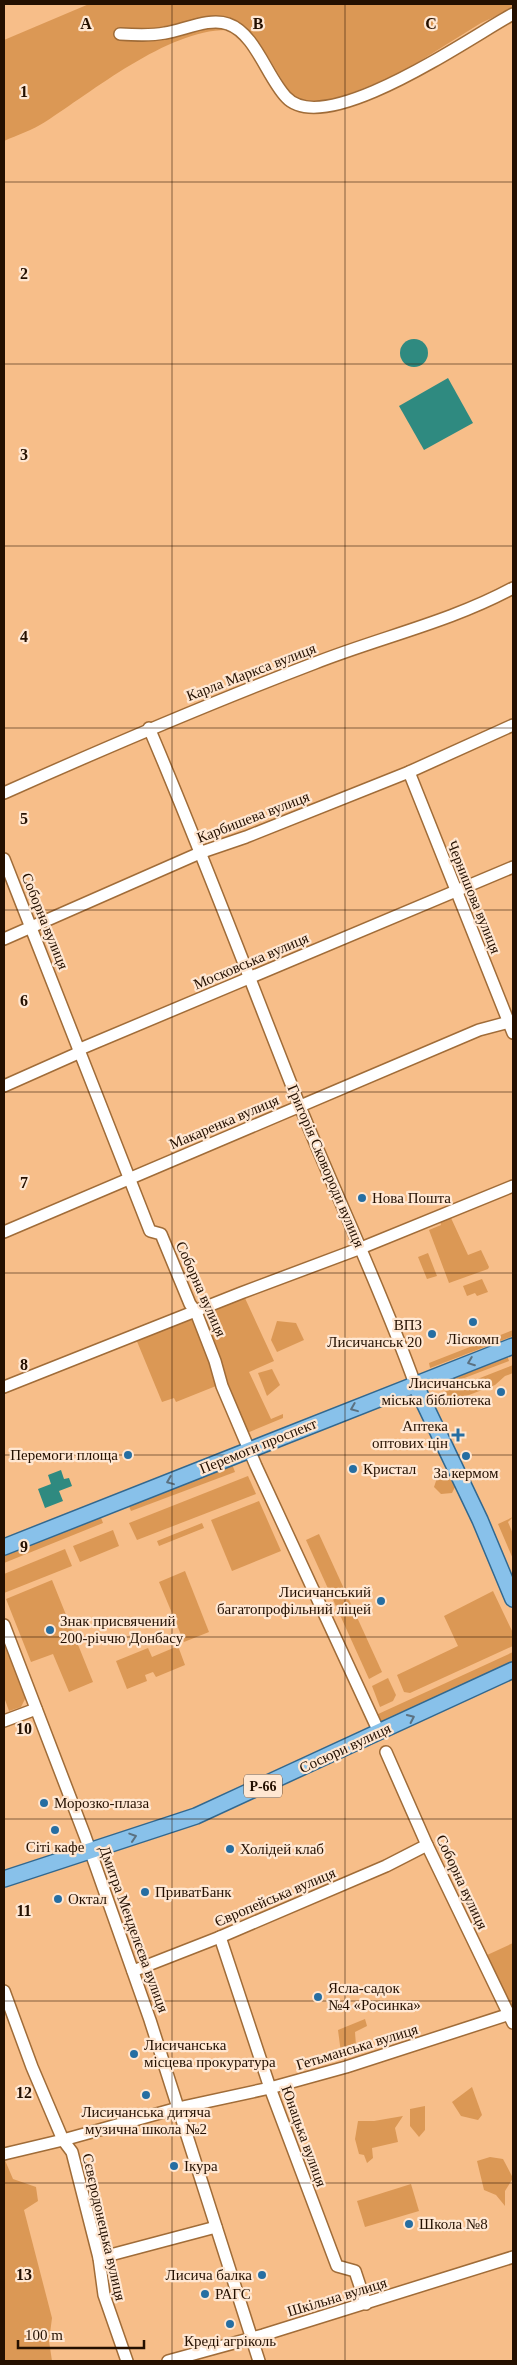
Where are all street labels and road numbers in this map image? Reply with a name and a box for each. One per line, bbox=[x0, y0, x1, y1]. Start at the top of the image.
street label: Карла Маркса вулиця bbox=[184, 640, 318, 704]
street label: Карбишева вулиця bbox=[195, 788, 311, 846]
street label: Чернишова вулиця bbox=[444, 838, 504, 956]
street label: Соборна вулиця bbox=[18, 871, 72, 972]
street label: Московська вулиця bbox=[191, 930, 311, 992]
street label: Григорія Сковороди вулиця bbox=[284, 1082, 368, 1250]
street label: Макаренка вулиця bbox=[167, 1092, 281, 1152]
street label: Соборна вулиця bbox=[173, 1239, 229, 1339]
street label: Перемоги проспект bbox=[197, 1415, 319, 1477]
street label: Сосюри вулиця bbox=[297, 1720, 393, 1776]
road number: Р-66 bbox=[244, 1774, 282, 1798]
street label: Соборна вулиця bbox=[433, 1832, 491, 1932]
street label: Дмитра Менделєєва вулиця bbox=[96, 1844, 172, 2015]
street label: Європейська вулиця bbox=[212, 1864, 338, 1930]
street label: Гетьманська вулиця bbox=[294, 2021, 420, 2073]
street label: Юнацька вулиця bbox=[278, 2083, 330, 2189]
street label: Сєвєродонецька вулиця bbox=[79, 2152, 129, 2302]
street label: Шкільна вулиця bbox=[285, 2274, 389, 2320]

